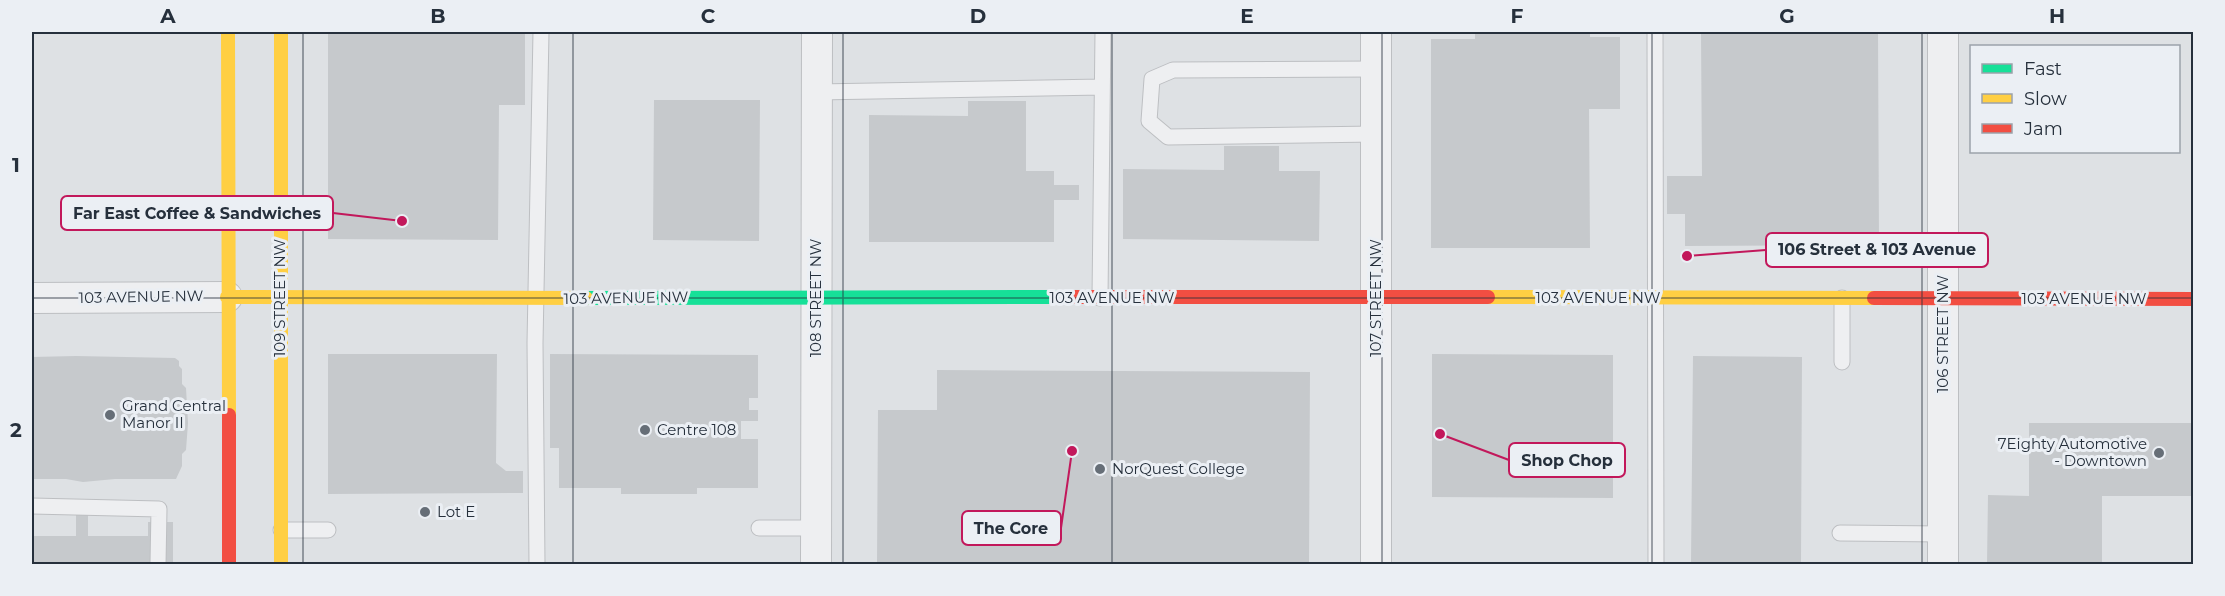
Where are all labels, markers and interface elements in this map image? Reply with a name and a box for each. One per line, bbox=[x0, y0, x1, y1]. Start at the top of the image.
text: A bbox=[159, 4, 176, 28]
text: B bbox=[430, 4, 446, 28]
text: C bbox=[701, 4, 716, 28]
text: D bbox=[970, 4, 986, 28]
text: E bbox=[1240, 4, 1254, 28]
text: F bbox=[1511, 4, 1524, 28]
text: G bbox=[1779, 4, 1795, 28]
text: H bbox=[2049, 4, 2065, 28]
legend bbox=[1970, 45, 2180, 153]
text: Fast bbox=[2024, 58, 2062, 80]
text: Slow bbox=[2024, 88, 2067, 110]
text: Jam bbox=[2023, 118, 2063, 140]
text: 1 bbox=[12, 153, 20, 177]
callout: Far East Coffee & Sandwiches bbox=[61, 196, 333, 230]
text: Far East Coffee & Sandwiches bbox=[73, 204, 322, 223]
callout: 106 Street & 103 Avenue bbox=[1766, 233, 1988, 267]
street label: 108 STREET NW bbox=[806, 238, 825, 357]
street label: 109 STREET NW bbox=[270, 239, 289, 357]
street label: 107 STREET NW bbox=[1366, 239, 1385, 357]
text: 106 Street & 103 Avenue bbox=[1778, 240, 1976, 259]
street label: 106 STREET NW bbox=[1933, 275, 1952, 393]
street label: 103 AVENUE NW bbox=[78, 286, 204, 307]
street label: 103 AVENUE NW bbox=[563, 287, 689, 308]
street label: 103 AVENUE NW bbox=[1050, 288, 1175, 307]
street label: 103 AVENUE NW bbox=[1536, 288, 1661, 307]
street label: 103 AVENUE NW bbox=[2022, 289, 2147, 308]
place label: Grand Central Manor II bbox=[122, 396, 226, 432]
marker: Grand Central Manor II bbox=[103, 408, 117, 422]
text: 2 bbox=[10, 418, 22, 442]
place label: Centre 108 bbox=[657, 420, 736, 439]
marker: Centre 108 bbox=[638, 423, 652, 437]
place label: 7Eighty Automotive - Downtown bbox=[1998, 434, 2147, 470]
callout: Shop Chop bbox=[1509, 443, 1625, 477]
marker: 7Eighty Automotive - Downtown bbox=[2152, 446, 2166, 460]
text: Shop Chop bbox=[1521, 451, 1613, 470]
place label: NorQuest College bbox=[1112, 459, 1244, 478]
marker: NorQuest College bbox=[1093, 462, 1107, 476]
place label: Lot E bbox=[437, 502, 475, 521]
marker: Lot E bbox=[418, 505, 432, 519]
callout: The Core bbox=[962, 511, 1061, 545]
text: The Core bbox=[974, 519, 1048, 538]

